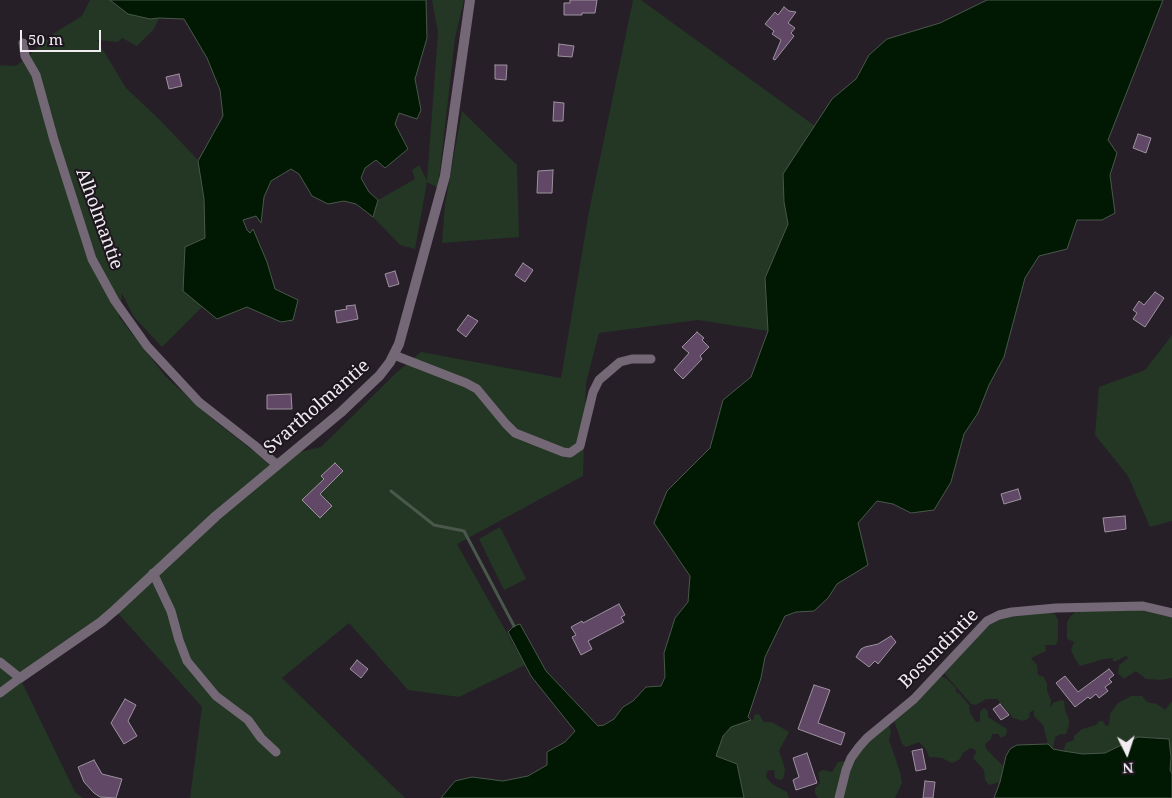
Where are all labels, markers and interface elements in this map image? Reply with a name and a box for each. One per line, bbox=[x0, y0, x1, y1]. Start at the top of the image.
scale bar bbox=[22, 20, 104, 52]
text: 50 m bbox=[28, 29, 63, 49]
street label: Alholmantie bbox=[71, 165, 127, 273]
street label: Svartholmantie bbox=[260, 355, 374, 459]
street label: Bosundintie bbox=[895, 605, 983, 693]
north arrow bbox=[1102, 728, 1152, 778]
text: N bbox=[1122, 759, 1134, 778]

